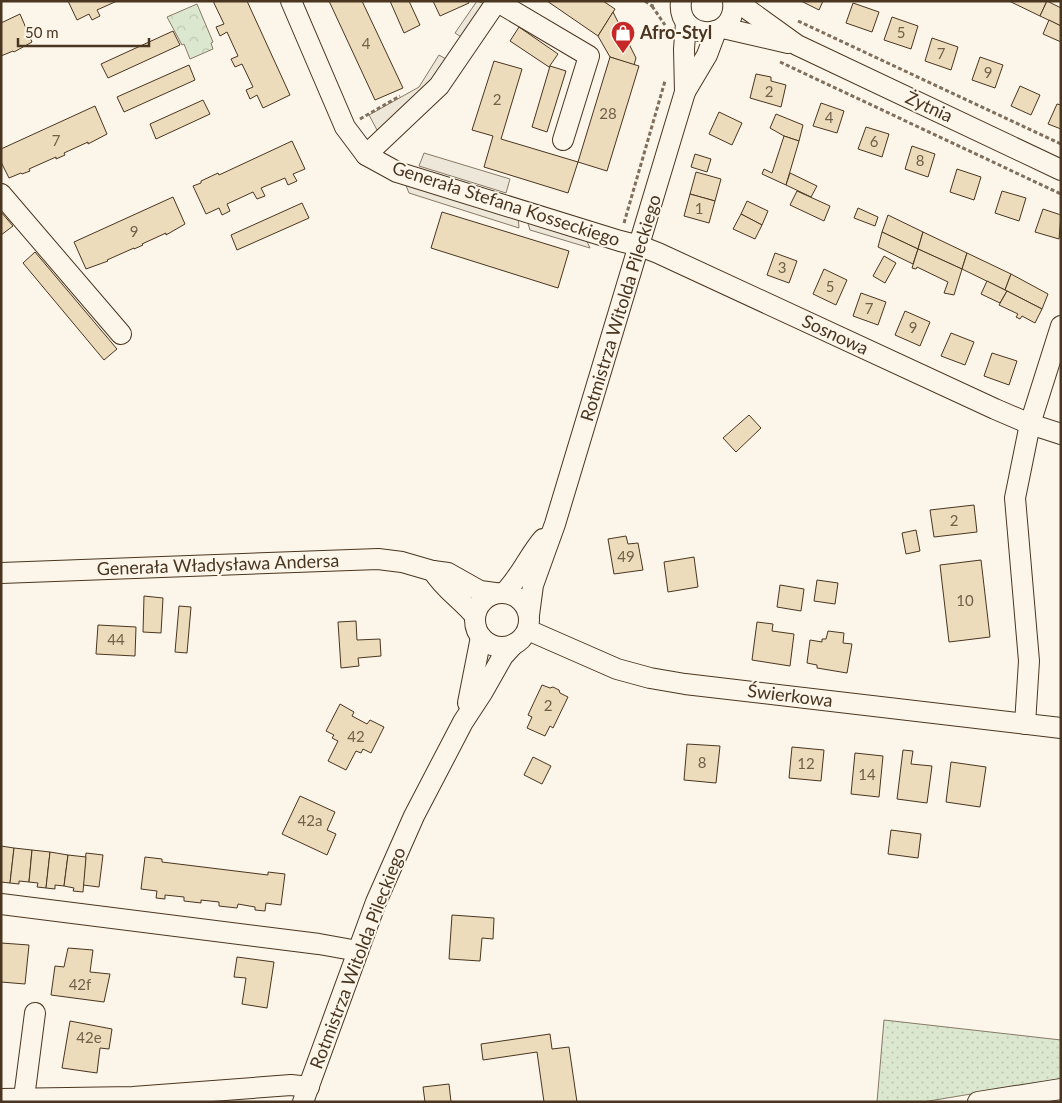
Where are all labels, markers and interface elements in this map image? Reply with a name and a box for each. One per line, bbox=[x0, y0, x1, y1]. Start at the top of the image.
scale bar bbox=[18, 15, 149, 47]
shop icon: Afro-Styl bbox=[610, 20, 636, 54]
place label: Afro-Styl bbox=[639, 21, 712, 43]
text: 50 m bbox=[25, 23, 59, 41]
house number: 5 bbox=[897, 23, 905, 41]
house number: 4 bbox=[362, 34, 371, 52]
house number: 7 bbox=[937, 44, 946, 62]
house number: 9 bbox=[984, 63, 992, 81]
house number: 2 bbox=[765, 82, 773, 100]
street label: Żytnia bbox=[902, 86, 956, 126]
house number: 2 bbox=[493, 90, 501, 108]
house number: 28 bbox=[599, 104, 617, 122]
house number: 4 bbox=[825, 108, 834, 126]
house number: 7 bbox=[52, 131, 61, 149]
house number: 6 bbox=[870, 132, 879, 150]
house number: 8 bbox=[916, 151, 924, 169]
street label: Generała Stefana Kosseckiego bbox=[390, 156, 623, 250]
street label: Rotmistrza Witolda Pileckiego bbox=[575, 192, 665, 424]
house number: 1 bbox=[695, 199, 703, 217]
house number: 9 bbox=[130, 222, 138, 240]
house number: 3 bbox=[778, 258, 786, 276]
house number: 5 bbox=[826, 277, 834, 295]
house number: 7 bbox=[865, 299, 874, 317]
street label: Sosnowa bbox=[799, 309, 872, 359]
house number: 9 bbox=[909, 318, 917, 336]
house number: 2 bbox=[950, 511, 958, 529]
house number: 49 bbox=[617, 547, 635, 565]
street label: Generała Władysława Andersa bbox=[96, 549, 340, 579]
house number: 10 bbox=[956, 591, 974, 609]
house number: 44 bbox=[107, 630, 125, 648]
street label: Świerkowa bbox=[746, 679, 834, 711]
house number: 2 bbox=[544, 696, 552, 714]
house number: 42 bbox=[347, 727, 365, 745]
house number: 8 bbox=[698, 753, 706, 771]
house number: 12 bbox=[797, 754, 815, 772]
house number: 14 bbox=[858, 765, 876, 783]
house number: 42a bbox=[298, 811, 322, 829]
street label: Rotmistrza Witolda Pileckiego bbox=[305, 844, 410, 1072]
house number: 42f bbox=[69, 975, 92, 993]
house number: 42e bbox=[76, 1028, 102, 1046]

